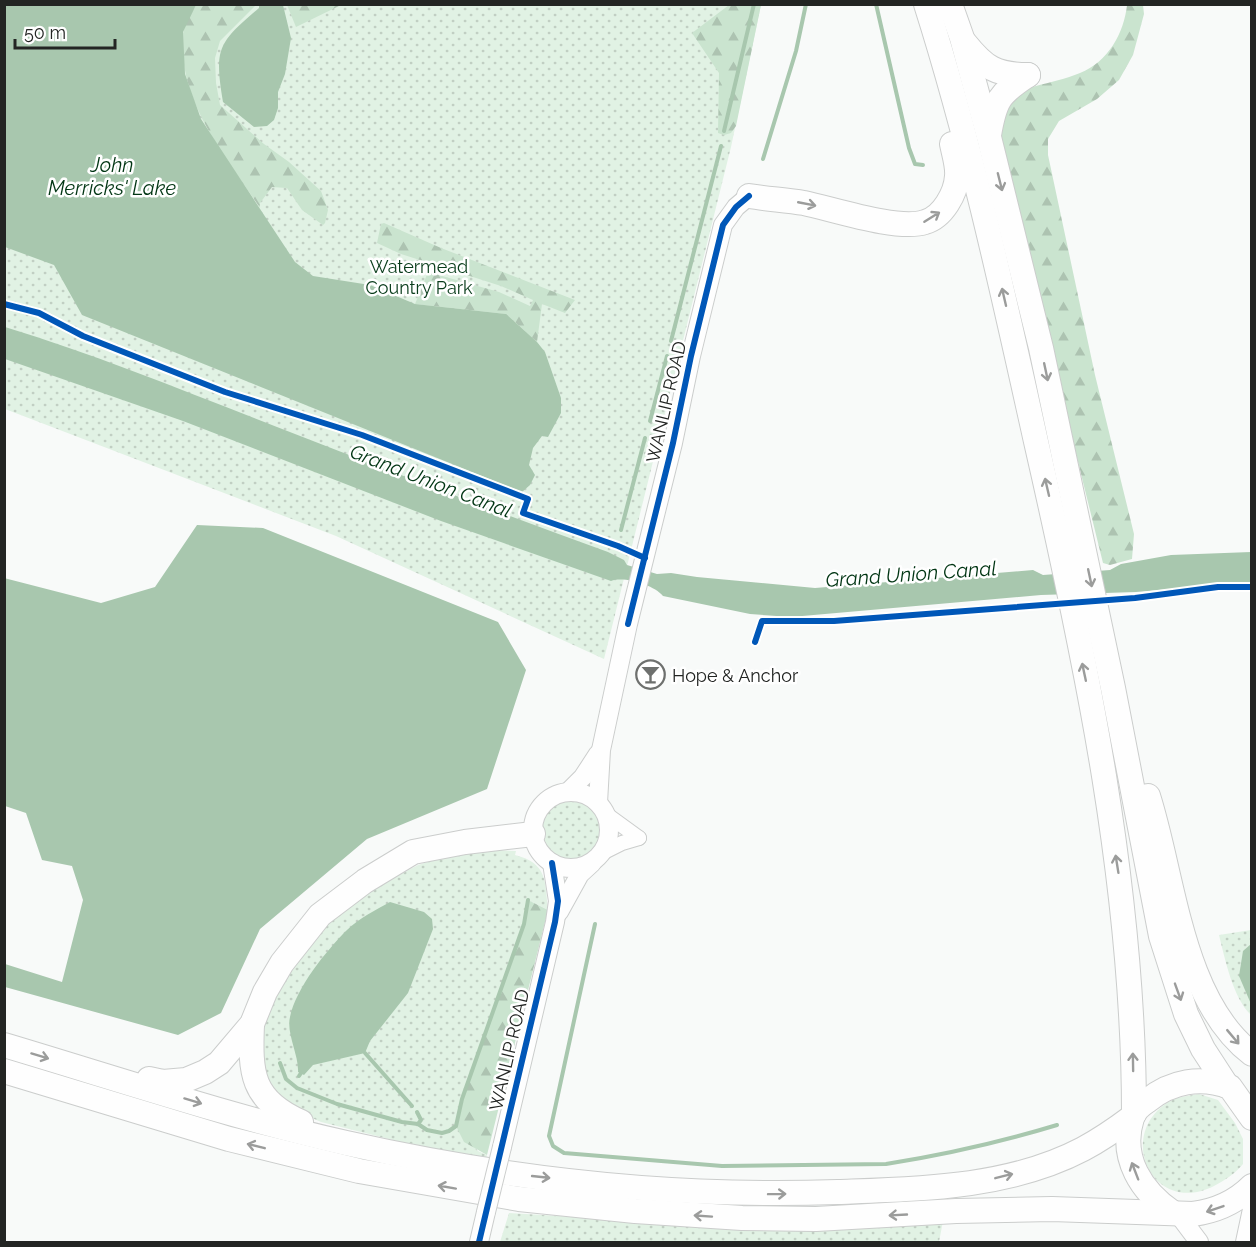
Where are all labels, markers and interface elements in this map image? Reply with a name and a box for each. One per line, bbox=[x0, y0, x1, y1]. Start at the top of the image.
scale bar bbox=[15, 12, 116, 50]
text: 50 m bbox=[24, 22, 66, 43]
water label: John Merricks' Lake bbox=[48, 153, 176, 200]
one-way arrow bbox=[994, 172, 1006, 191]
one-way arrow bbox=[797, 199, 816, 210]
one-way arrow bbox=[923, 210, 940, 222]
park label: Watermead Country Park bbox=[365, 256, 473, 298]
one-way arrow bbox=[997, 288, 1009, 307]
street label: WANLIP ROAD bbox=[642, 339, 690, 465]
one-way arrow bbox=[1041, 361, 1052, 381]
water label: Grand Union Canal bbox=[347, 439, 515, 523]
one-way arrow bbox=[1040, 478, 1052, 497]
water label: Grand Union Canal bbox=[825, 556, 997, 592]
one-way arrow bbox=[1085, 568, 1096, 588]
bar icon: Hope & Anchor bbox=[635, 659, 667, 691]
one-way arrow bbox=[1078, 663, 1090, 682]
place label: Hope & Anchor bbox=[672, 665, 799, 686]
one-way arrow bbox=[1111, 855, 1122, 874]
one-way arrow bbox=[1174, 982, 1185, 1001]
street label: WANLIP ROAD bbox=[485, 987, 533, 1113]
one-way arrow bbox=[1226, 1029, 1240, 1044]
one-way arrow bbox=[30, 1051, 49, 1062]
one-way arrow bbox=[1128, 1053, 1139, 1073]
one-way arrow bbox=[183, 1096, 202, 1107]
one-way arrow bbox=[247, 1139, 266, 1151]
one-way arrow bbox=[1129, 1162, 1140, 1180]
one-way arrow bbox=[994, 1170, 1013, 1182]
one-way arrow bbox=[531, 1172, 551, 1183]
one-way arrow bbox=[437, 1181, 457, 1192]
one-way arrow bbox=[767, 1188, 787, 1199]
one-way arrow bbox=[1207, 1205, 1225, 1216]
one-way arrow bbox=[888, 1209, 908, 1220]
one-way arrow bbox=[693, 1210, 713, 1221]

